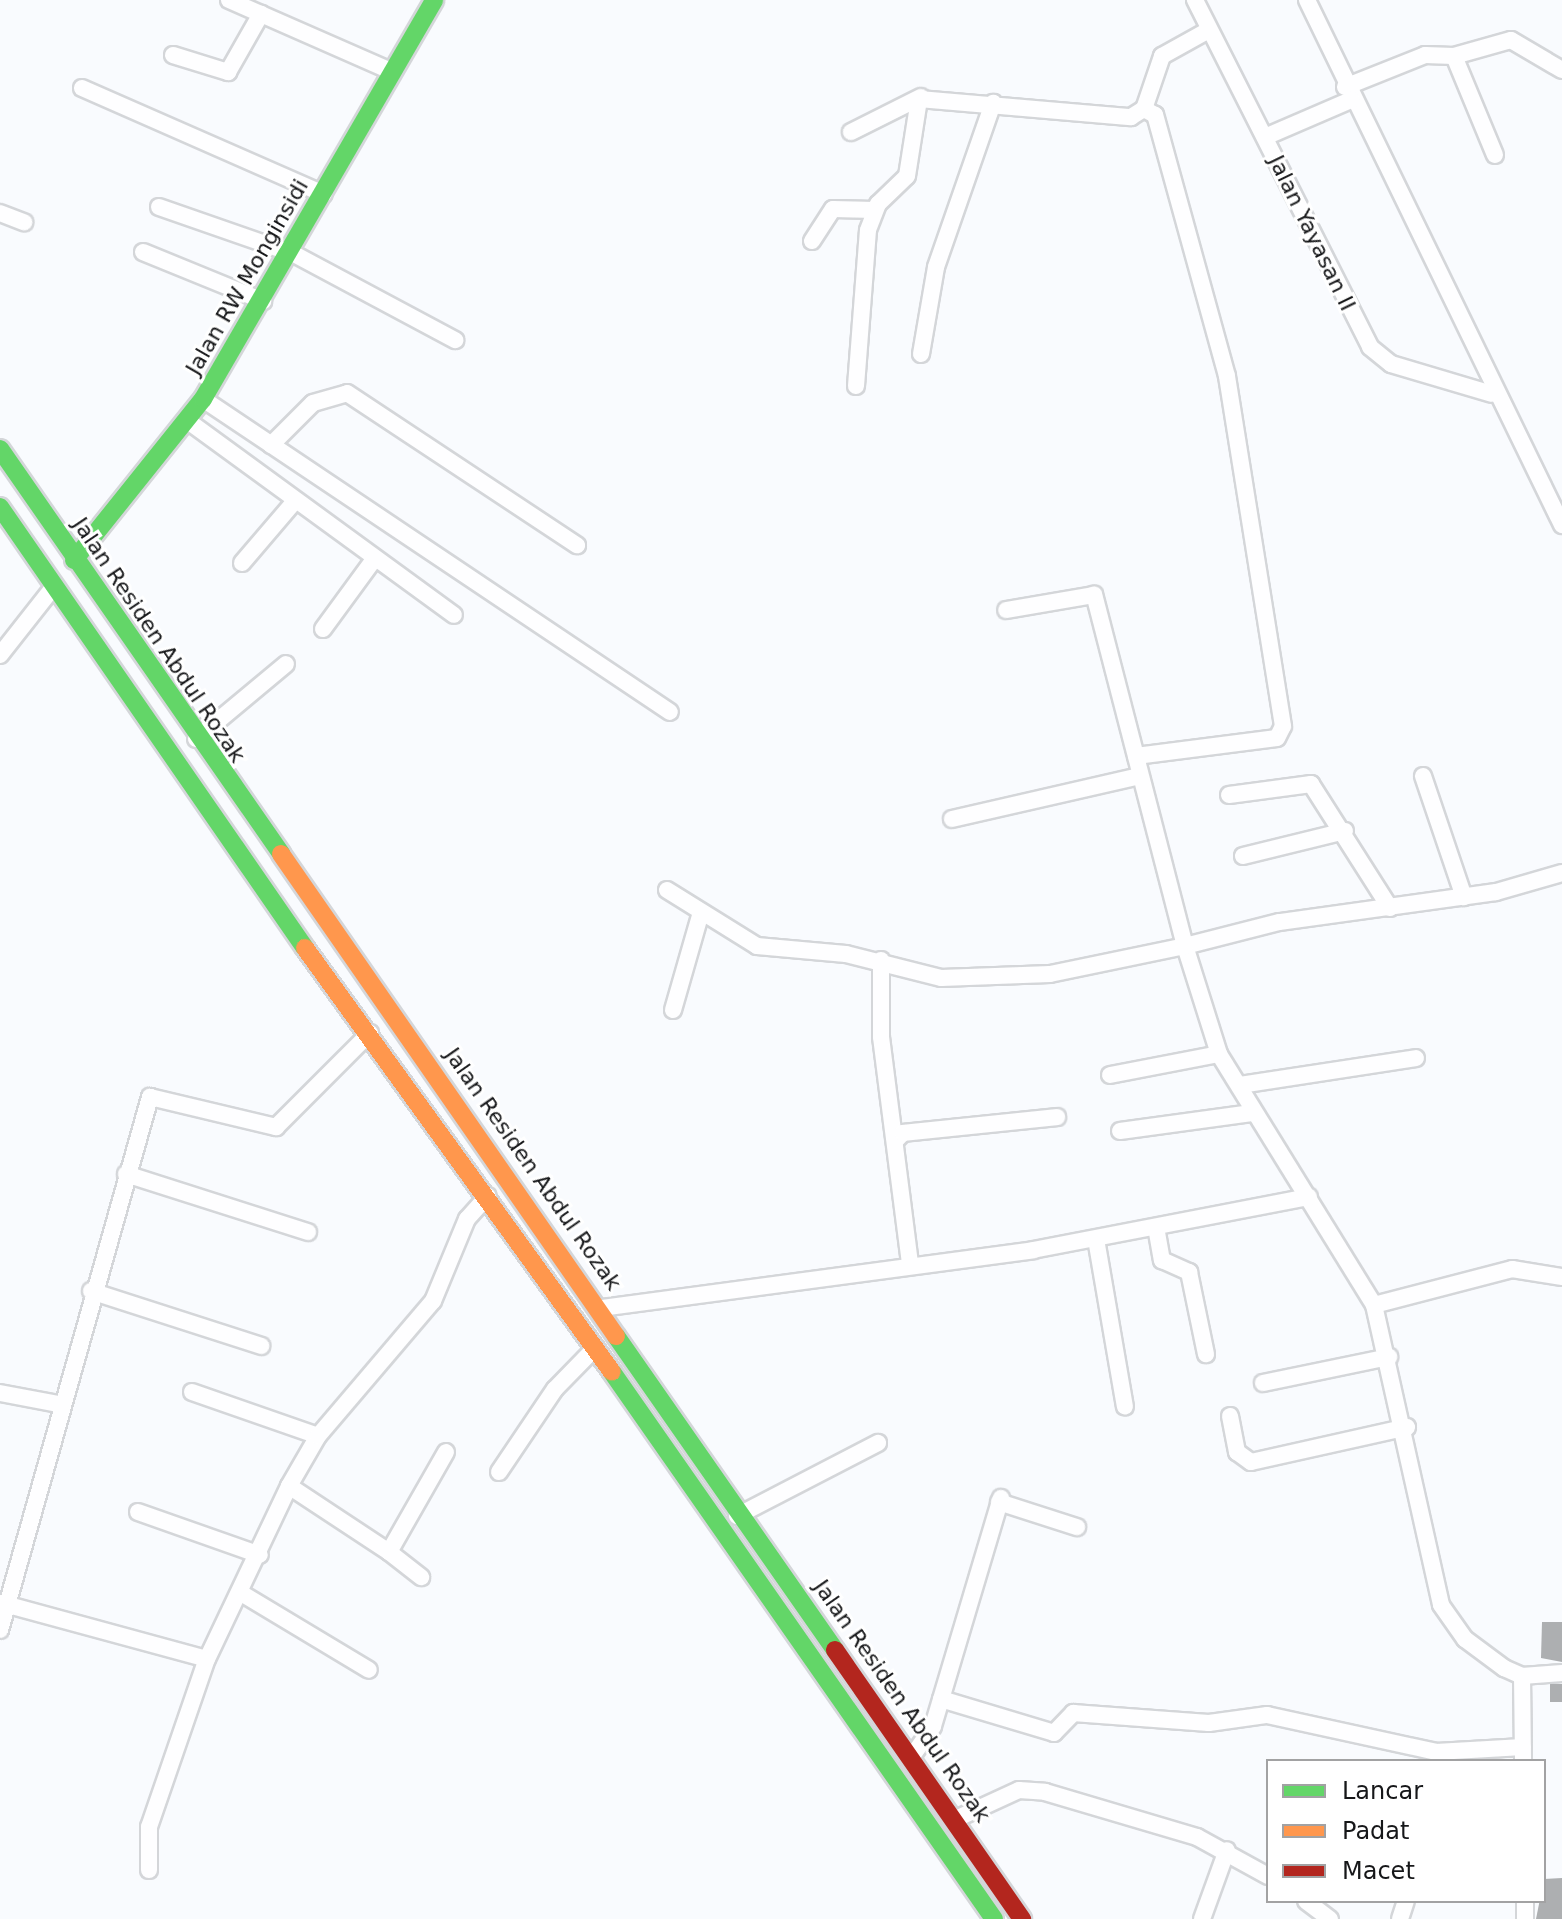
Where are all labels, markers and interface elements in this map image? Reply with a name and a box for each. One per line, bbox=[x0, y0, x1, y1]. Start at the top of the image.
street label: Jalan Yayasan II bbox=[1263, 151, 1361, 315]
street label: Jalan RW Monginsidi bbox=[180, 174, 314, 380]
street label: Jalan Residen Abdul Rozak bbox=[67, 512, 251, 768]
street label: Jalan Residen Abdul Rozak bbox=[439, 1043, 627, 1295]
street label: Jalan Residen Abdul Rozak bbox=[808, 1575, 996, 1827]
legend bbox=[1266, 1759, 1546, 1903]
text: Lancar bbox=[1342, 1777, 1423, 1805]
text: Padat bbox=[1342, 1817, 1409, 1845]
text: Macet bbox=[1342, 1857, 1415, 1885]

